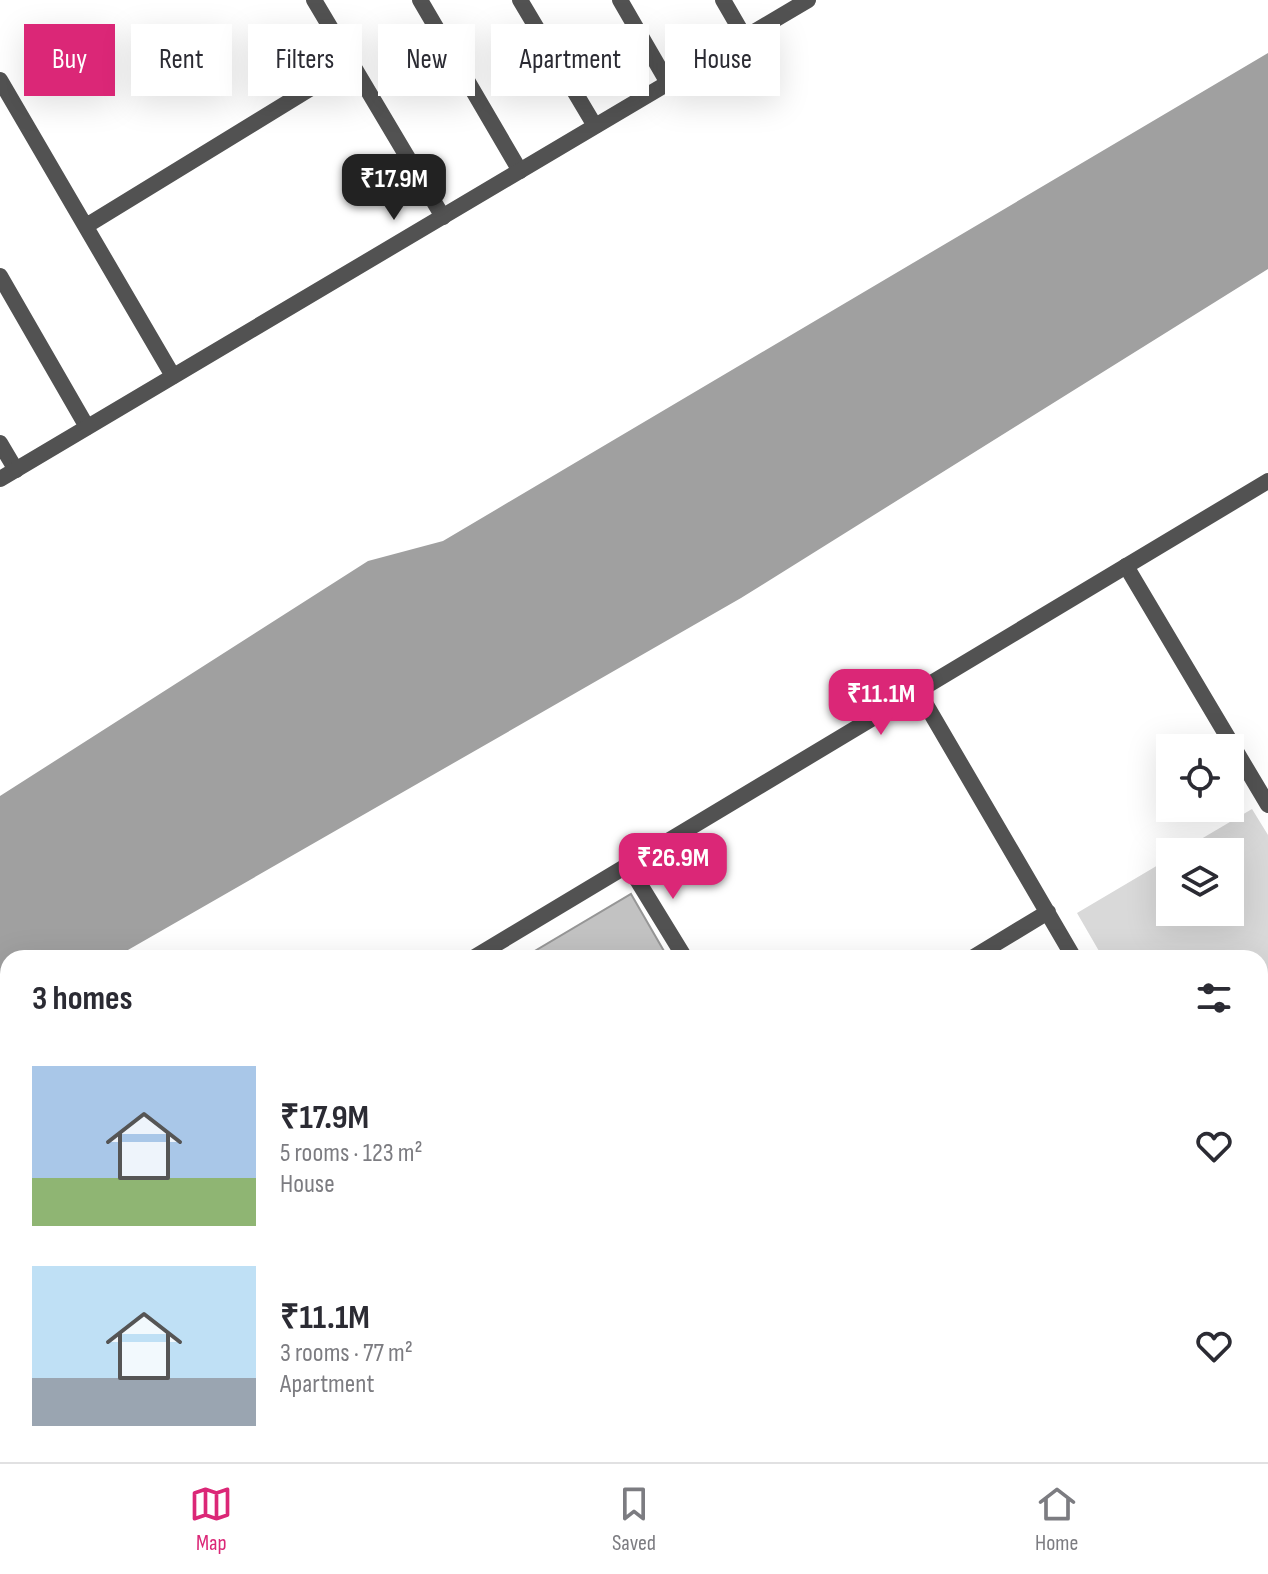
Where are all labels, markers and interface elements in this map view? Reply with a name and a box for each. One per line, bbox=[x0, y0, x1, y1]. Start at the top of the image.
chip: Buy bbox=[24, 24, 115, 96]
chip: Rent bbox=[131, 24, 232, 96]
chip: Filters bbox=[248, 24, 362, 96]
chip: New bbox=[378, 24, 475, 96]
chip: Apartment bbox=[491, 24, 649, 96]
chip: House bbox=[665, 24, 780, 96]
pin: ₹17.9M bbox=[329, 154, 459, 222]
text: ₹17.9M bbox=[360, 164, 428, 195]
pin: ₹11.1M bbox=[816, 669, 946, 737]
text: ₹11.1M bbox=[847, 679, 915, 710]
map controls bbox=[1156, 734, 1244, 926]
button: locate bbox=[1156, 734, 1244, 822]
pin: ₹26.9M bbox=[608, 833, 738, 901]
button: layers bbox=[1156, 838, 1244, 926]
text: ₹26.9M bbox=[637, 843, 709, 874]
icon: filters bbox=[1192, 976, 1236, 1020]
text: 3 homes bbox=[32, 978, 133, 1019]
text: ₹17.9M bbox=[280, 1097, 369, 1138]
icon: home bbox=[96, 1098, 192, 1194]
icon: heart bbox=[1192, 1124, 1236, 1168]
text: 5 rooms · 123 m² bbox=[280, 1138, 423, 1169]
text: House bbox=[280, 1169, 335, 1200]
text: ₹11.1M bbox=[280, 1297, 370, 1338]
icon: home bbox=[96, 1298, 192, 1394]
icon: heart bbox=[1192, 1324, 1236, 1368]
text: 3 rooms · 77 m² bbox=[280, 1338, 413, 1369]
text: Apartment bbox=[280, 1369, 374, 1400]
tab: Map bbox=[189, 1482, 233, 1557]
tab: Saved bbox=[612, 1482, 656, 1557]
tab: Home bbox=[1035, 1482, 1079, 1557]

